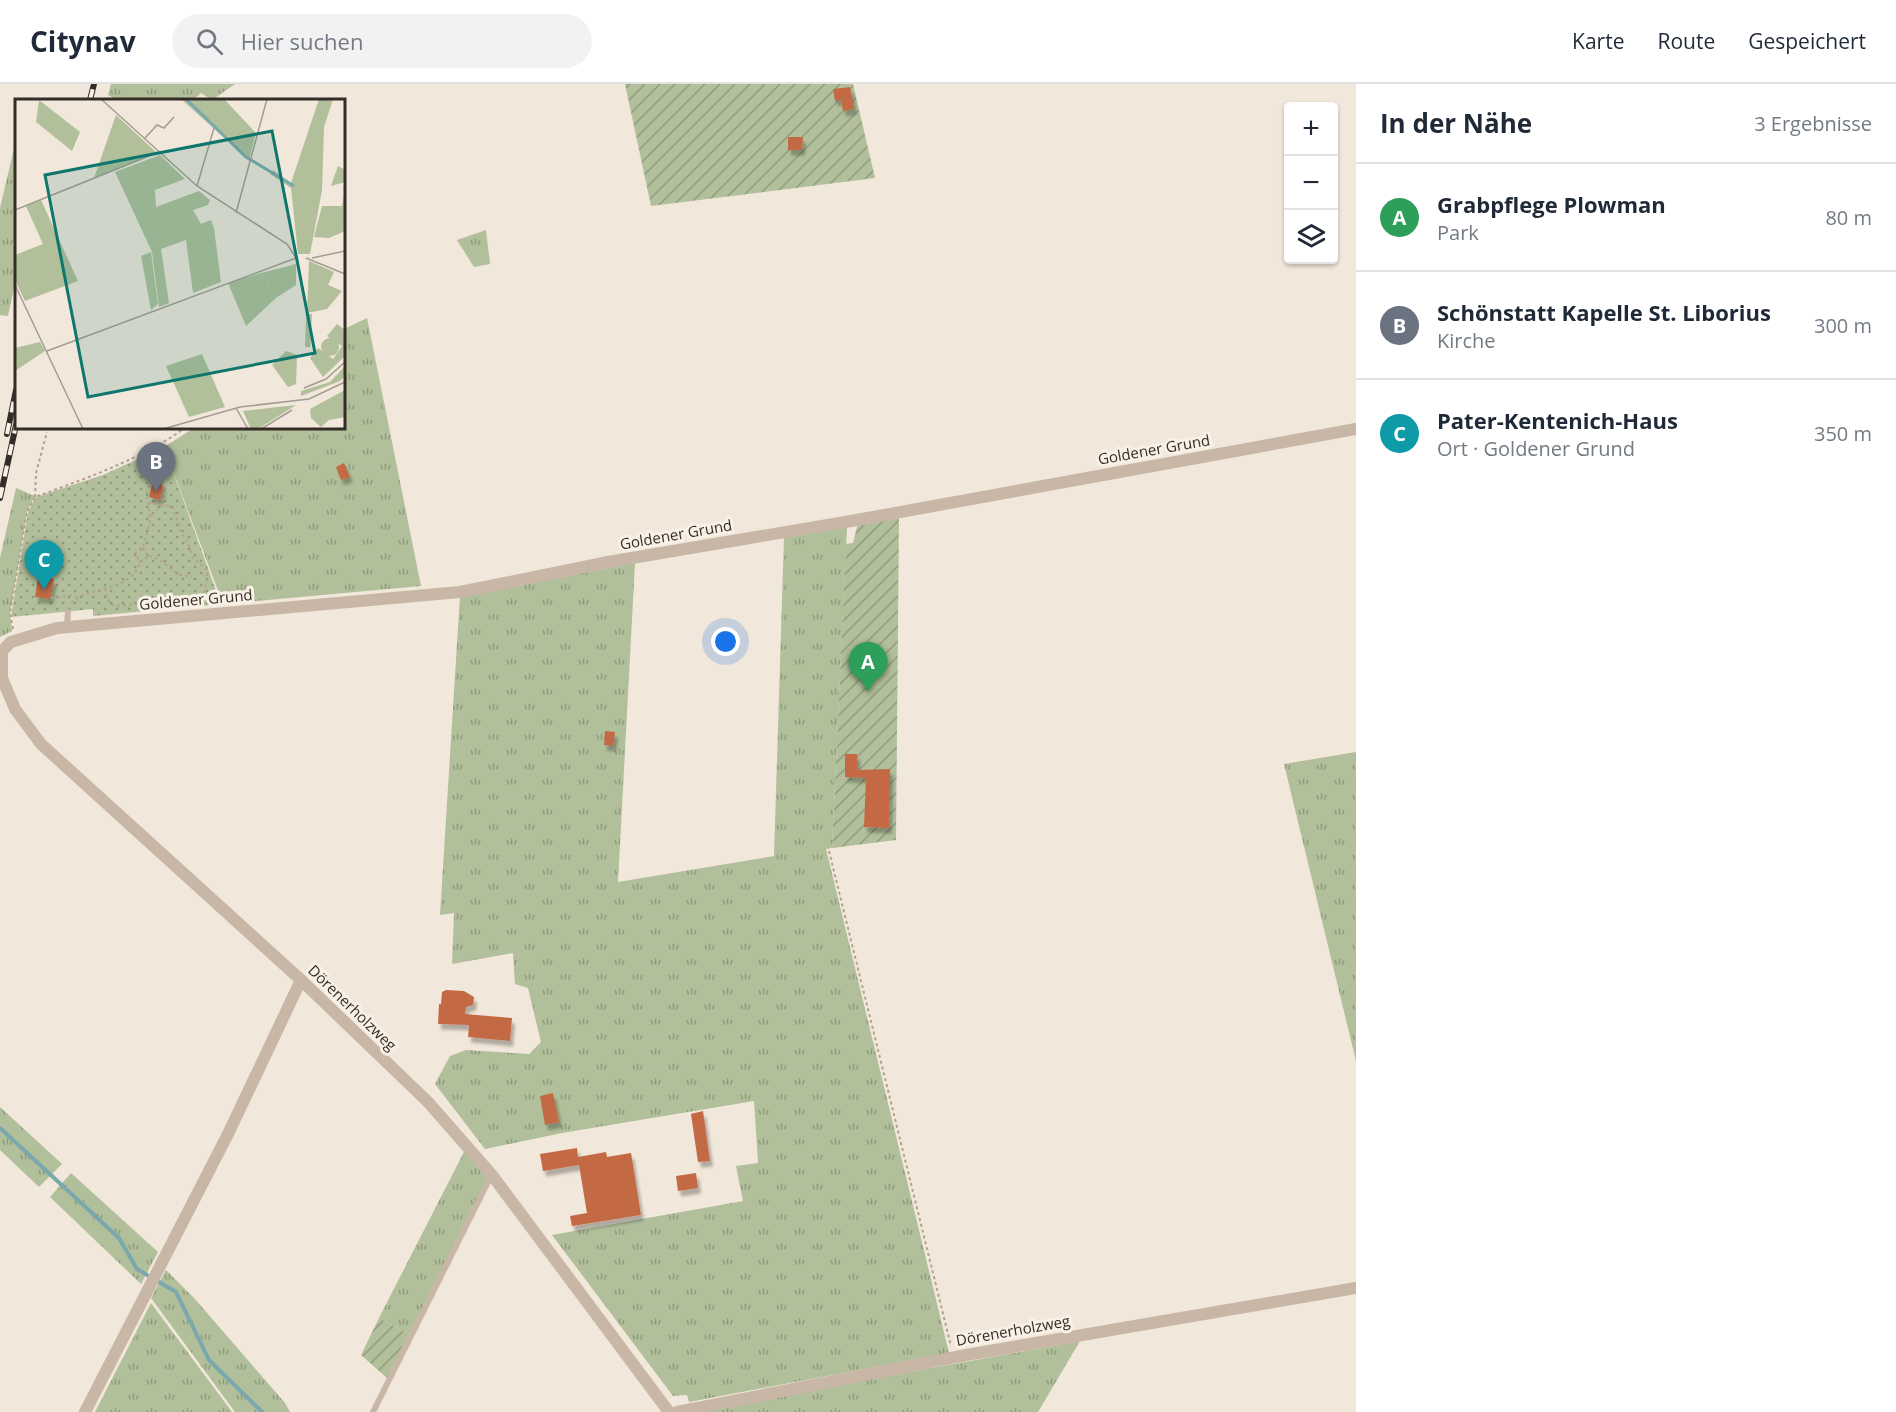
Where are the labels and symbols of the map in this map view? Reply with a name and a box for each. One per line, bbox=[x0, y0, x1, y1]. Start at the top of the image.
inset map bbox=[15, 99, 345, 429]
street label: Goldener Grund bbox=[1096, 429, 1211, 469]
pin: B bbox=[136, 442, 176, 492]
street label: Goldener Grund bbox=[618, 514, 733, 554]
pin: C bbox=[24, 540, 63, 590]
street label: Goldener Grund bbox=[138, 584, 253, 614]
your location bbox=[711, 627, 740, 656]
pin: A bbox=[848, 642, 888, 692]
street label: Dörenerholzweg bbox=[304, 960, 401, 1055]
street label: Dörenerholzweg bbox=[954, 1310, 1071, 1350]

